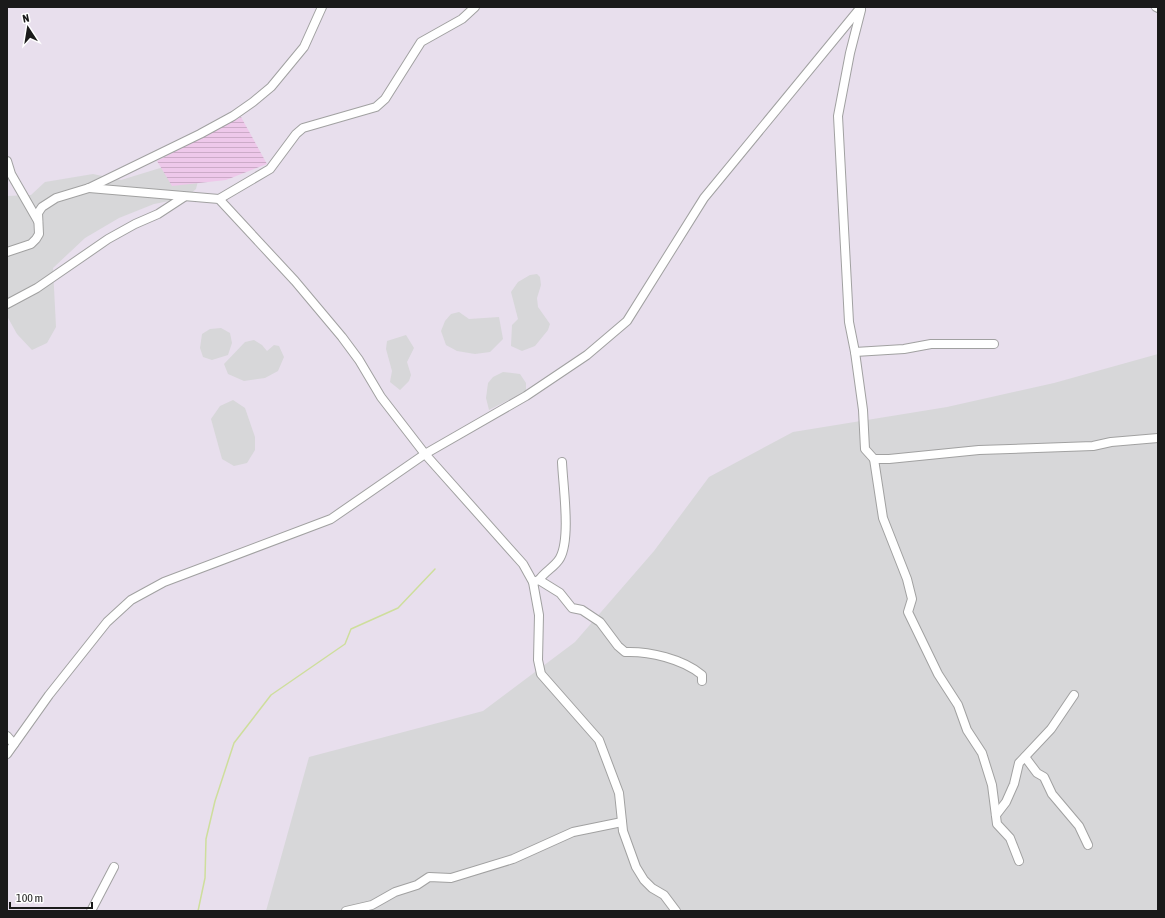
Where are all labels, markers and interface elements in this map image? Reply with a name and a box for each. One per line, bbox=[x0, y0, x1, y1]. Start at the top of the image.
north arrow bbox=[8, 8, 48, 48]
text: N bbox=[21, 12, 30, 25]
scale bar bbox=[10, 884, 92, 910]
text: 100 m bbox=[16, 891, 43, 905]

